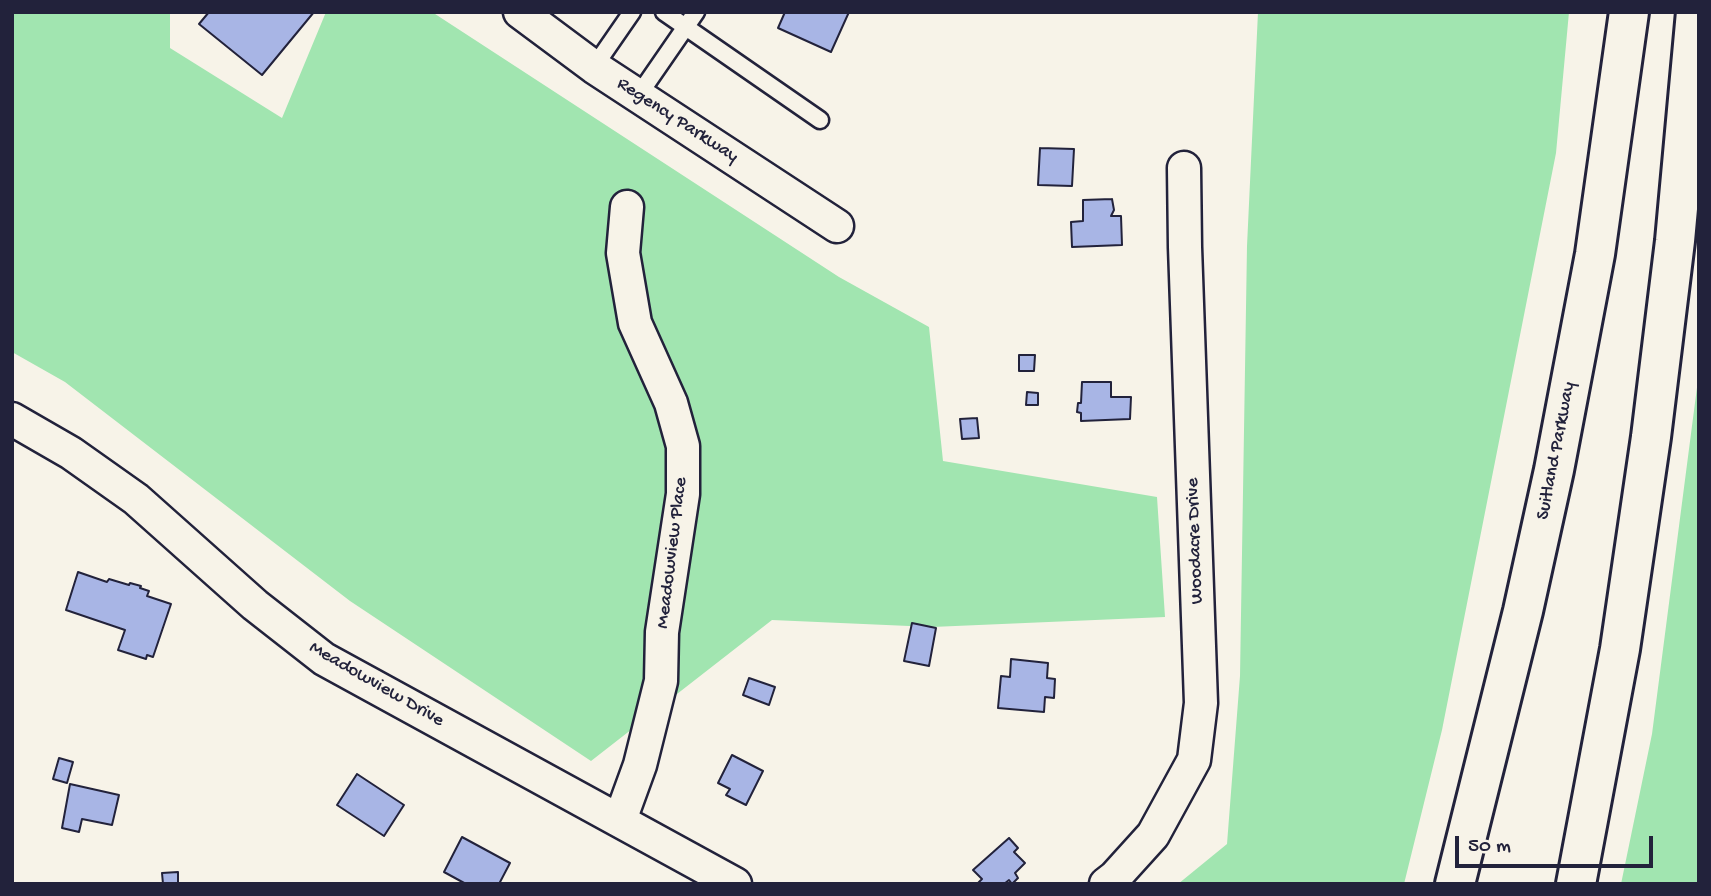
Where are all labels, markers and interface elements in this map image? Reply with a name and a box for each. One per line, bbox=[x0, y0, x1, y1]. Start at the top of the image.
street label: Regency Parkway bbox=[612, 73, 742, 169]
street label: Suitland Parkway bbox=[1532, 380, 1582, 522]
street label: Meadowview Place bbox=[652, 476, 694, 630]
street label: Woodacre Drive bbox=[1182, 477, 1210, 605]
street label: Meadowview Drive bbox=[304, 637, 448, 733]
scale bar bbox=[1459, 822, 1657, 866]
text: 50 m bbox=[1468, 835, 1511, 860]

